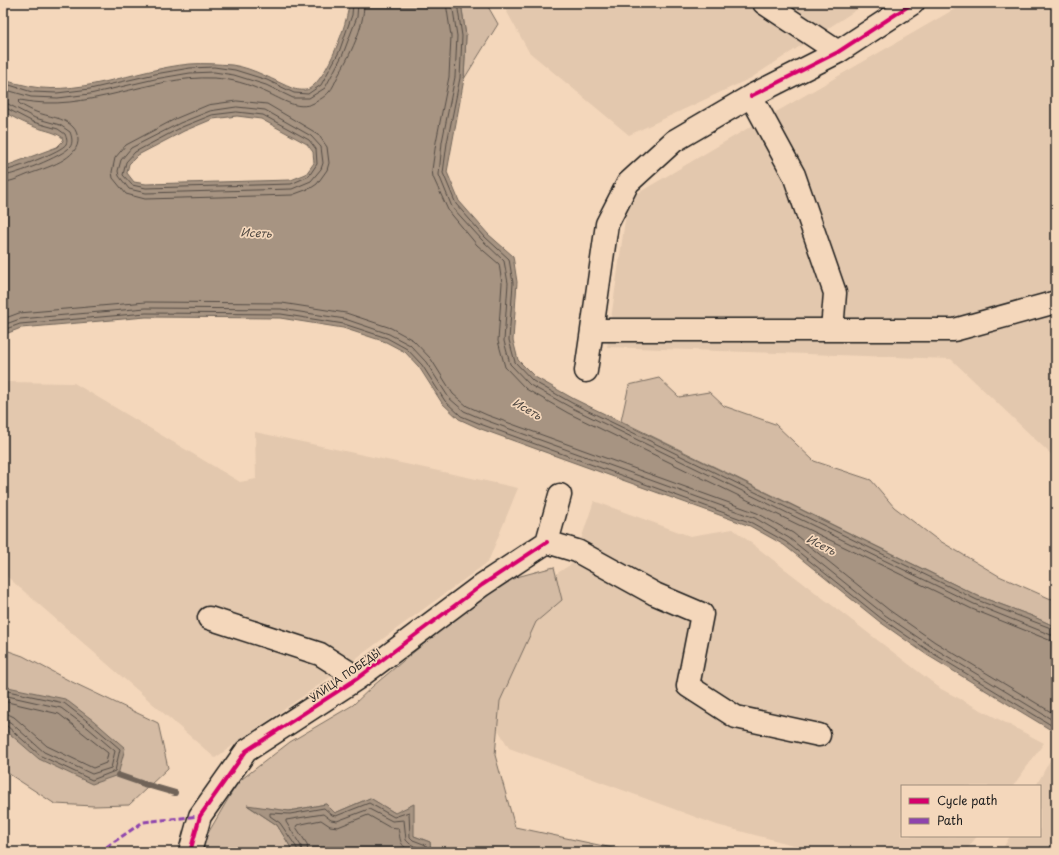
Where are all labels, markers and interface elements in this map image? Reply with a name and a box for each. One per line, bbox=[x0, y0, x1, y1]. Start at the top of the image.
water label: Исеть bbox=[240, 223, 273, 242]
water label: Исеть bbox=[510, 393, 546, 424]
water label: Исеть bbox=[804, 530, 840, 560]
street label: УЛИЦА ПОБЕДЫ bbox=[306, 644, 384, 705]
legend bbox=[901, 785, 1041, 837]
text: Cycle path bbox=[937, 791, 998, 809]
text: Path bbox=[937, 811, 963, 829]

